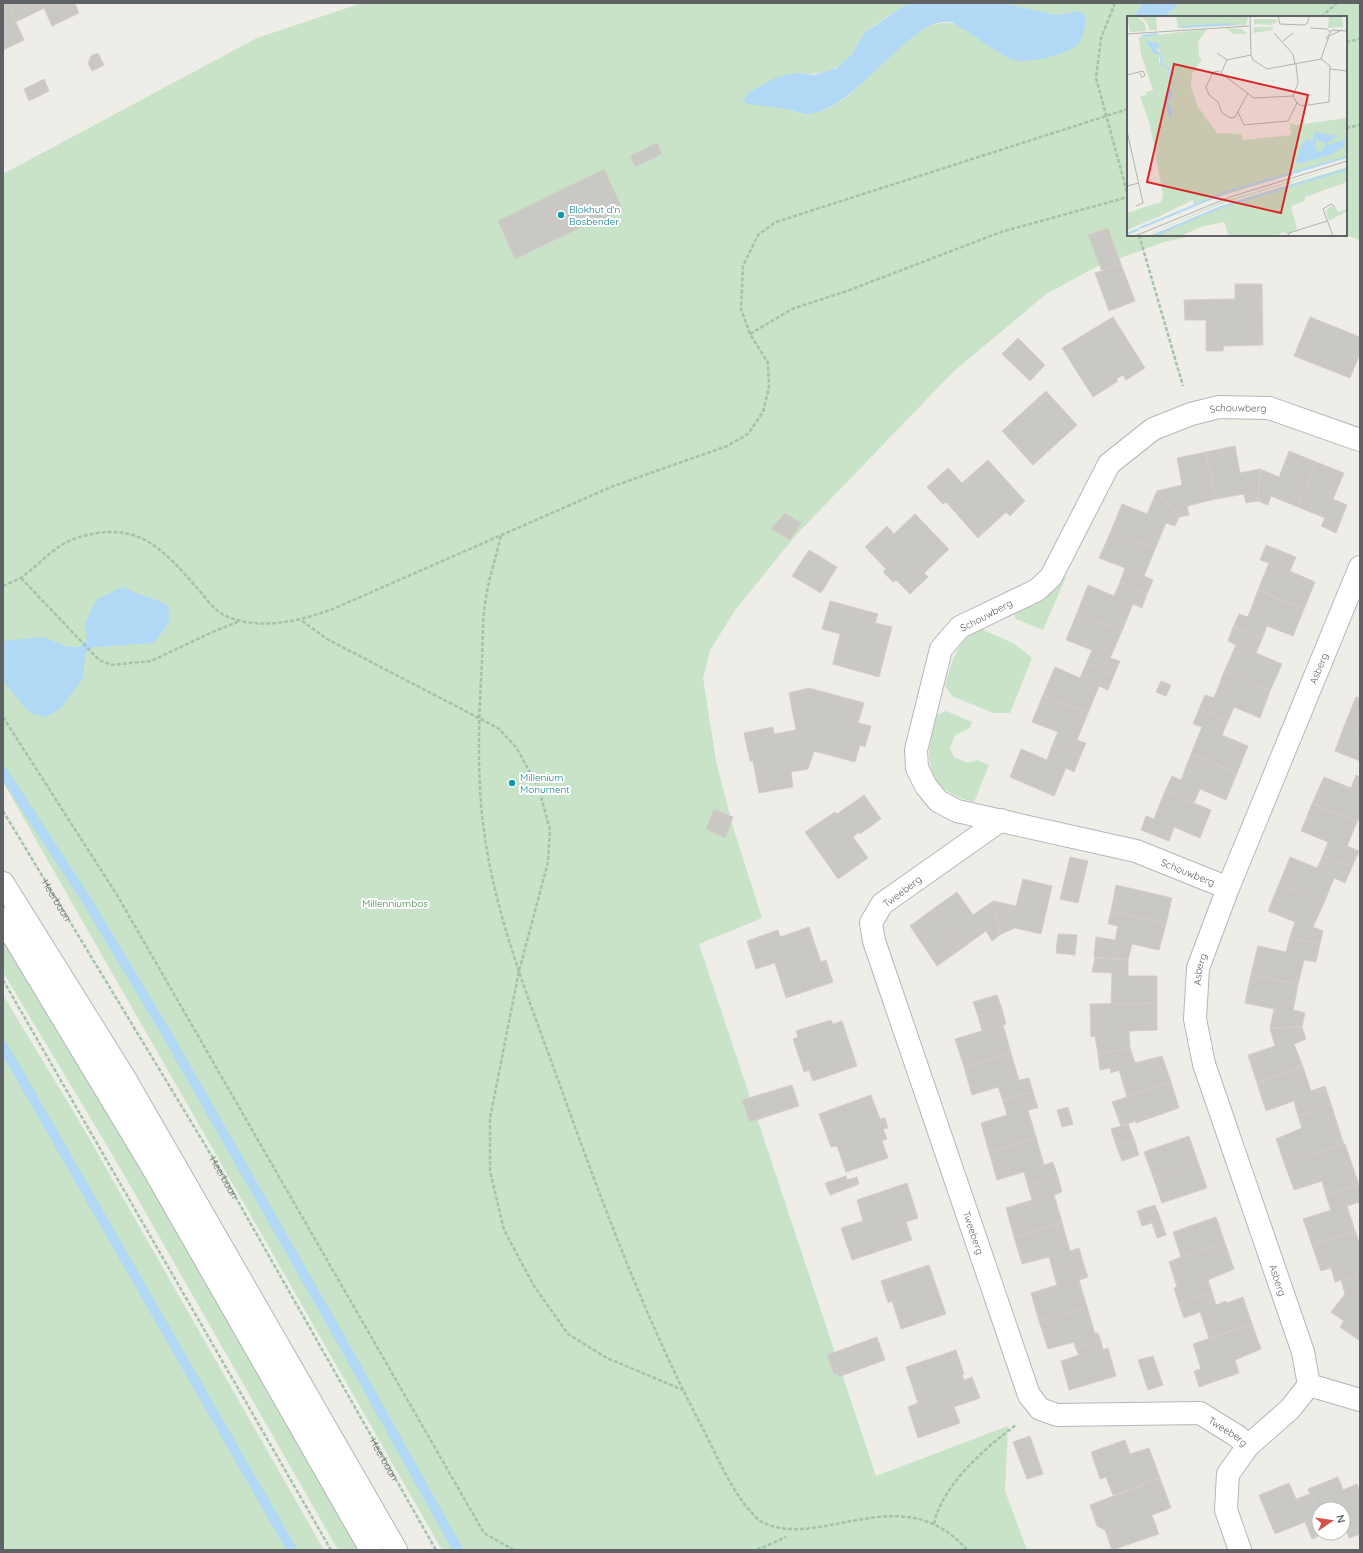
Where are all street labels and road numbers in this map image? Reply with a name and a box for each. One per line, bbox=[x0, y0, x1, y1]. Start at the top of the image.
street label: Schouwberg bbox=[1208, 401, 1267, 416]
street label: Schouwberg bbox=[958, 596, 1015, 635]
street label: Asberg bbox=[1307, 651, 1331, 686]
street label: Schouwberg bbox=[1159, 856, 1217, 889]
street label: Tweeberg bbox=[880, 873, 924, 910]
street label: Heerbaan bbox=[39, 877, 74, 923]
street label: Asberg bbox=[1191, 952, 1210, 986]
street label: Heerbaan bbox=[207, 1154, 241, 1201]
street label: Tweeberg bbox=[960, 1209, 987, 1256]
street label: Asberg bbox=[1266, 1263, 1289, 1298]
street label: Tweeberg bbox=[1206, 1414, 1250, 1450]
street label: Heerbaan bbox=[367, 1436, 401, 1483]

